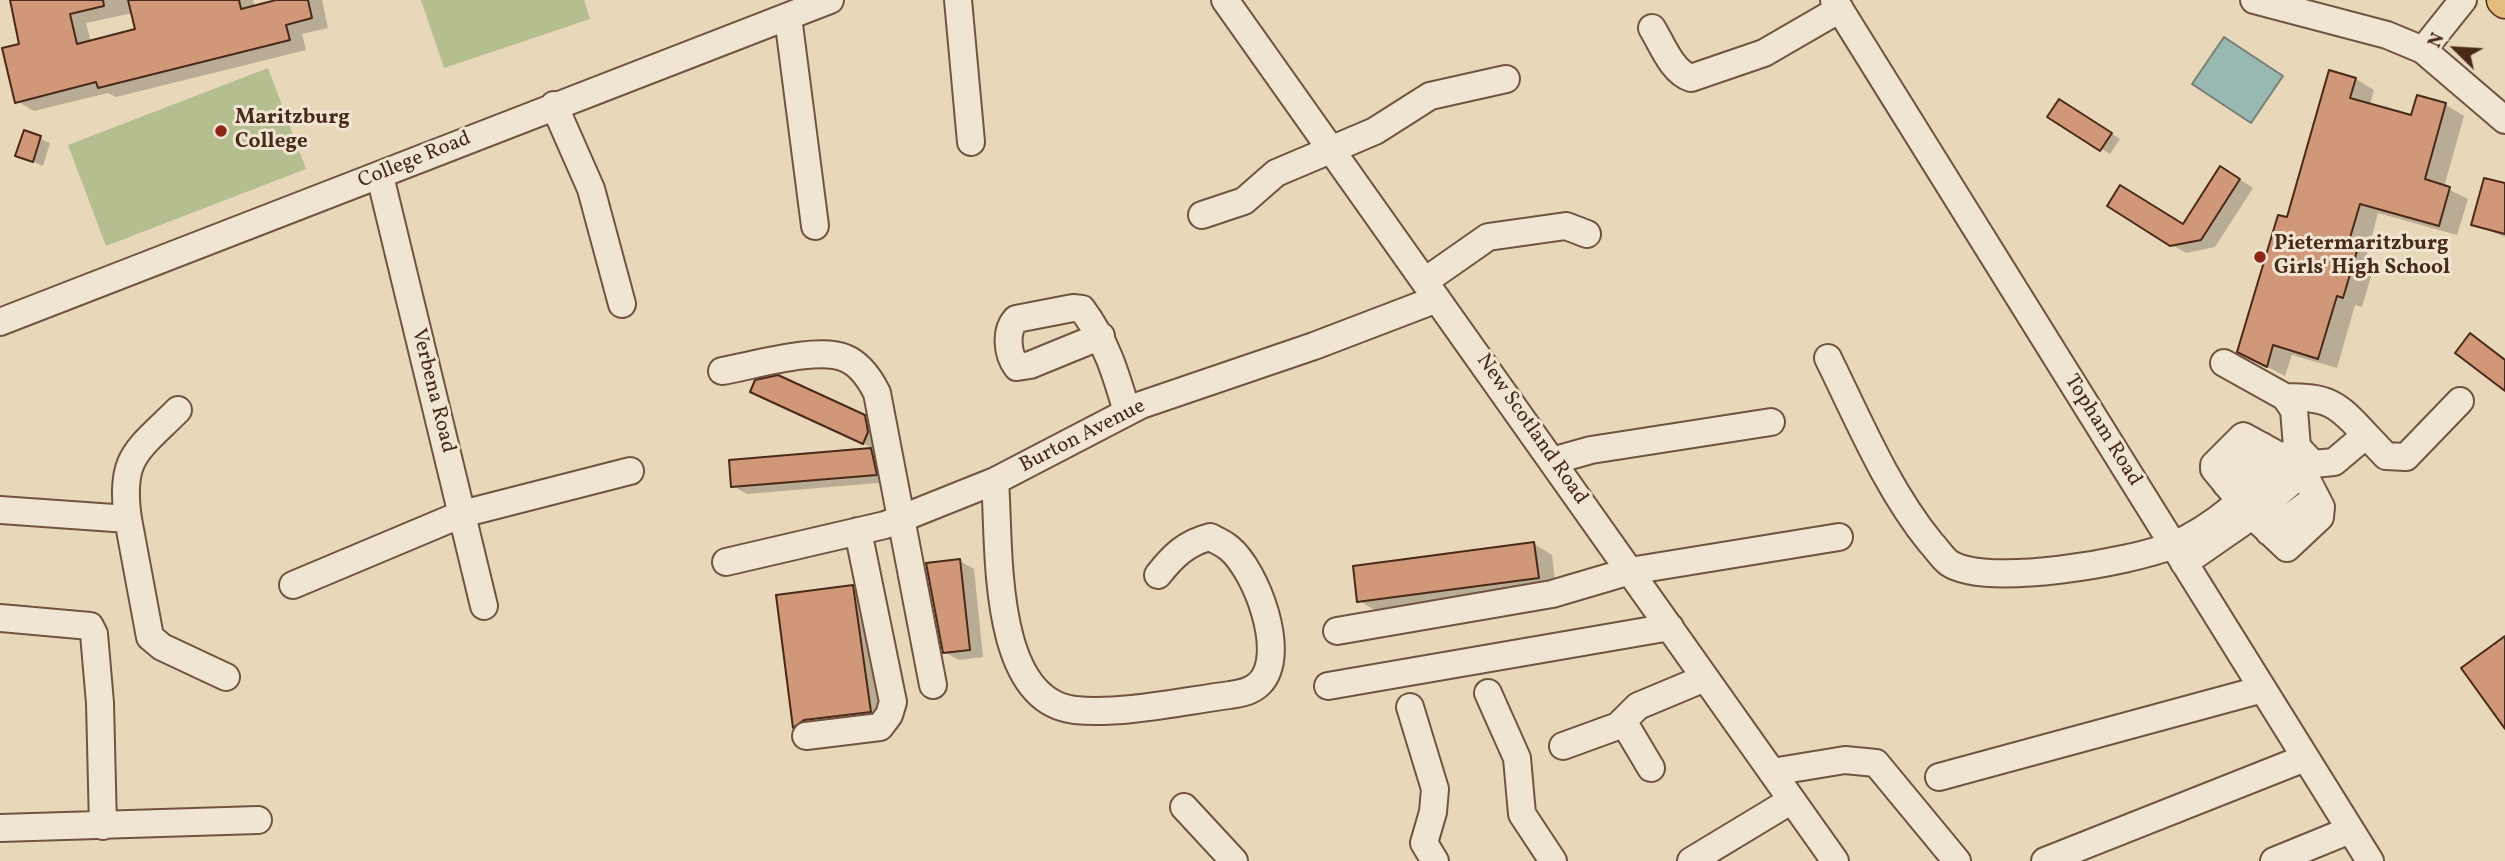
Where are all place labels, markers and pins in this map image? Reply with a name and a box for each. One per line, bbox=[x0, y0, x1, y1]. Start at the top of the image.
place label: Maritzburg College bbox=[235, 106, 350, 156]
marker: Maritzburg College bbox=[213, 123, 229, 139]
place label: Pietermaritzburg Girls' High School bbox=[2274, 232, 2450, 282]
marker: Pietermaritzburg Girls' High School bbox=[2252, 249, 2268, 265]

